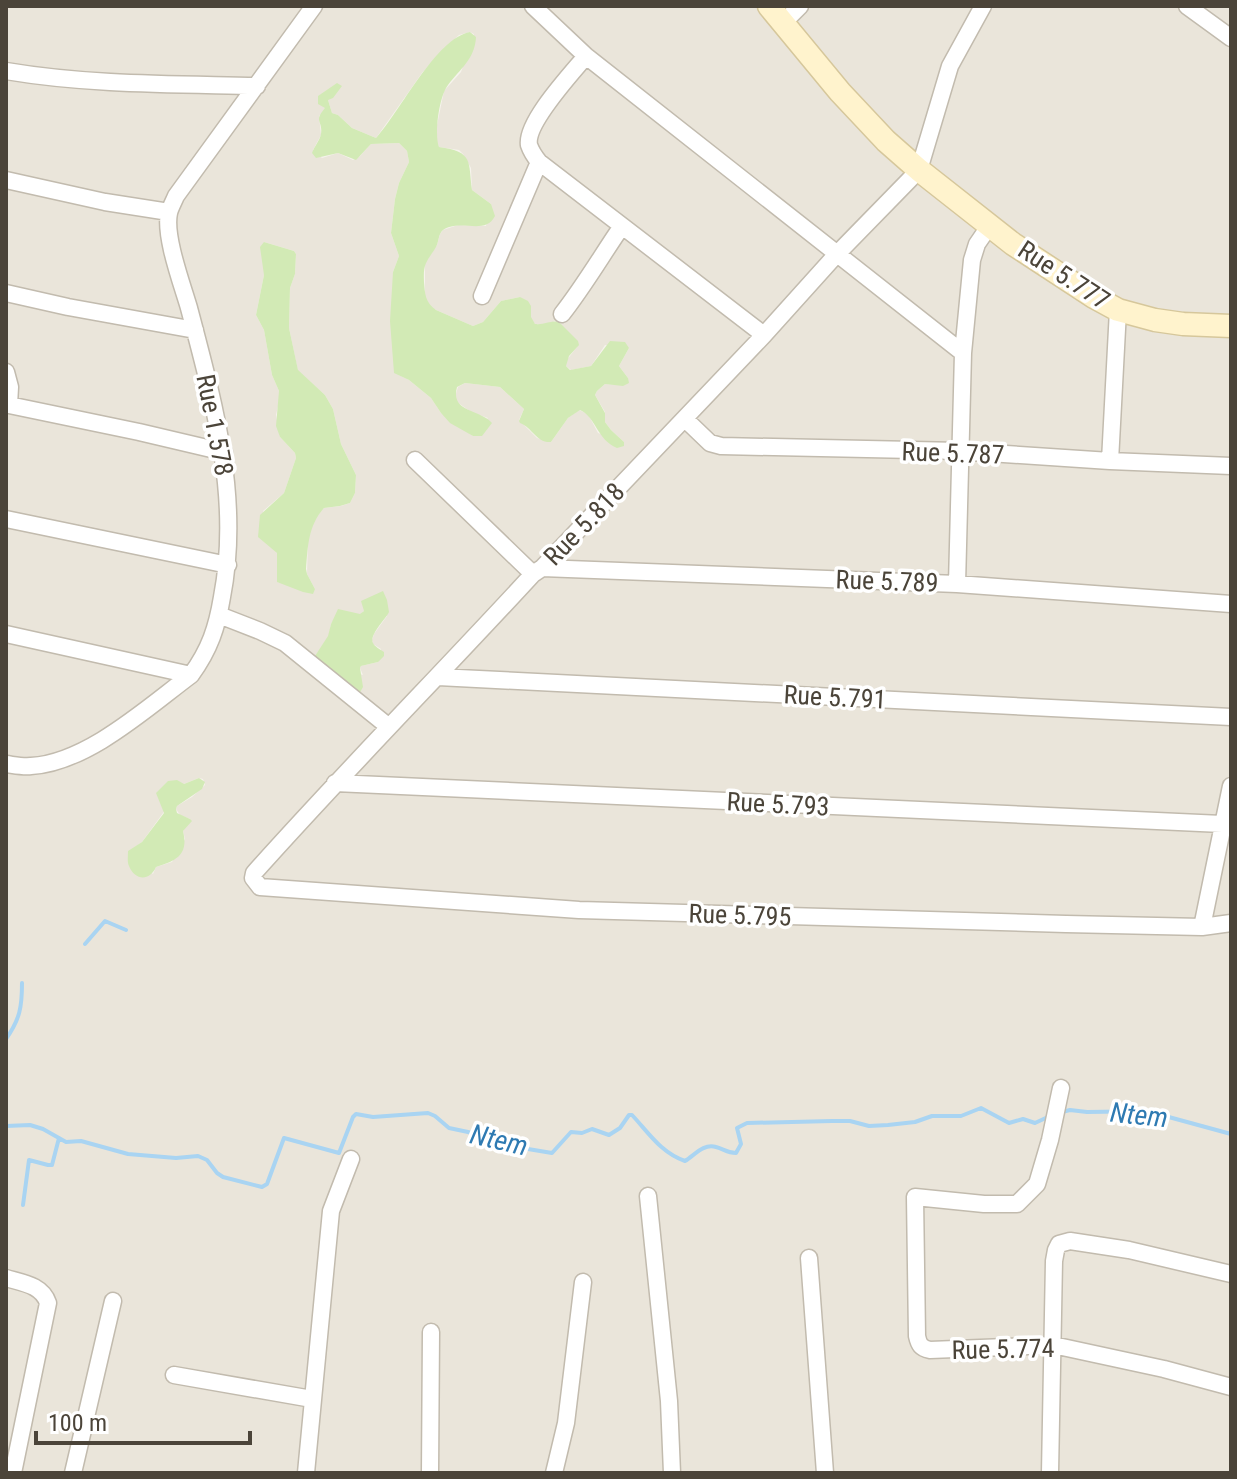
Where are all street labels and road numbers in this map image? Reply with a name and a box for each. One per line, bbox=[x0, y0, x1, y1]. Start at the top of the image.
street label: Rue 5.777 bbox=[1013, 234, 1115, 316]
street label: Rue 1.578 bbox=[190, 372, 240, 478]
street label: Rue 5.787 bbox=[901, 436, 1005, 470]
street label: Rue 5.818 bbox=[538, 477, 630, 571]
street label: Rue 5.789 bbox=[835, 564, 939, 598]
street label: Rue 5.791 bbox=[783, 679, 887, 715]
street label: Rue 5.793 bbox=[726, 786, 830, 822]
street label: Rue 5.795 bbox=[688, 898, 792, 932]
street label: Rue 5.774 bbox=[951, 1333, 1055, 1365]

